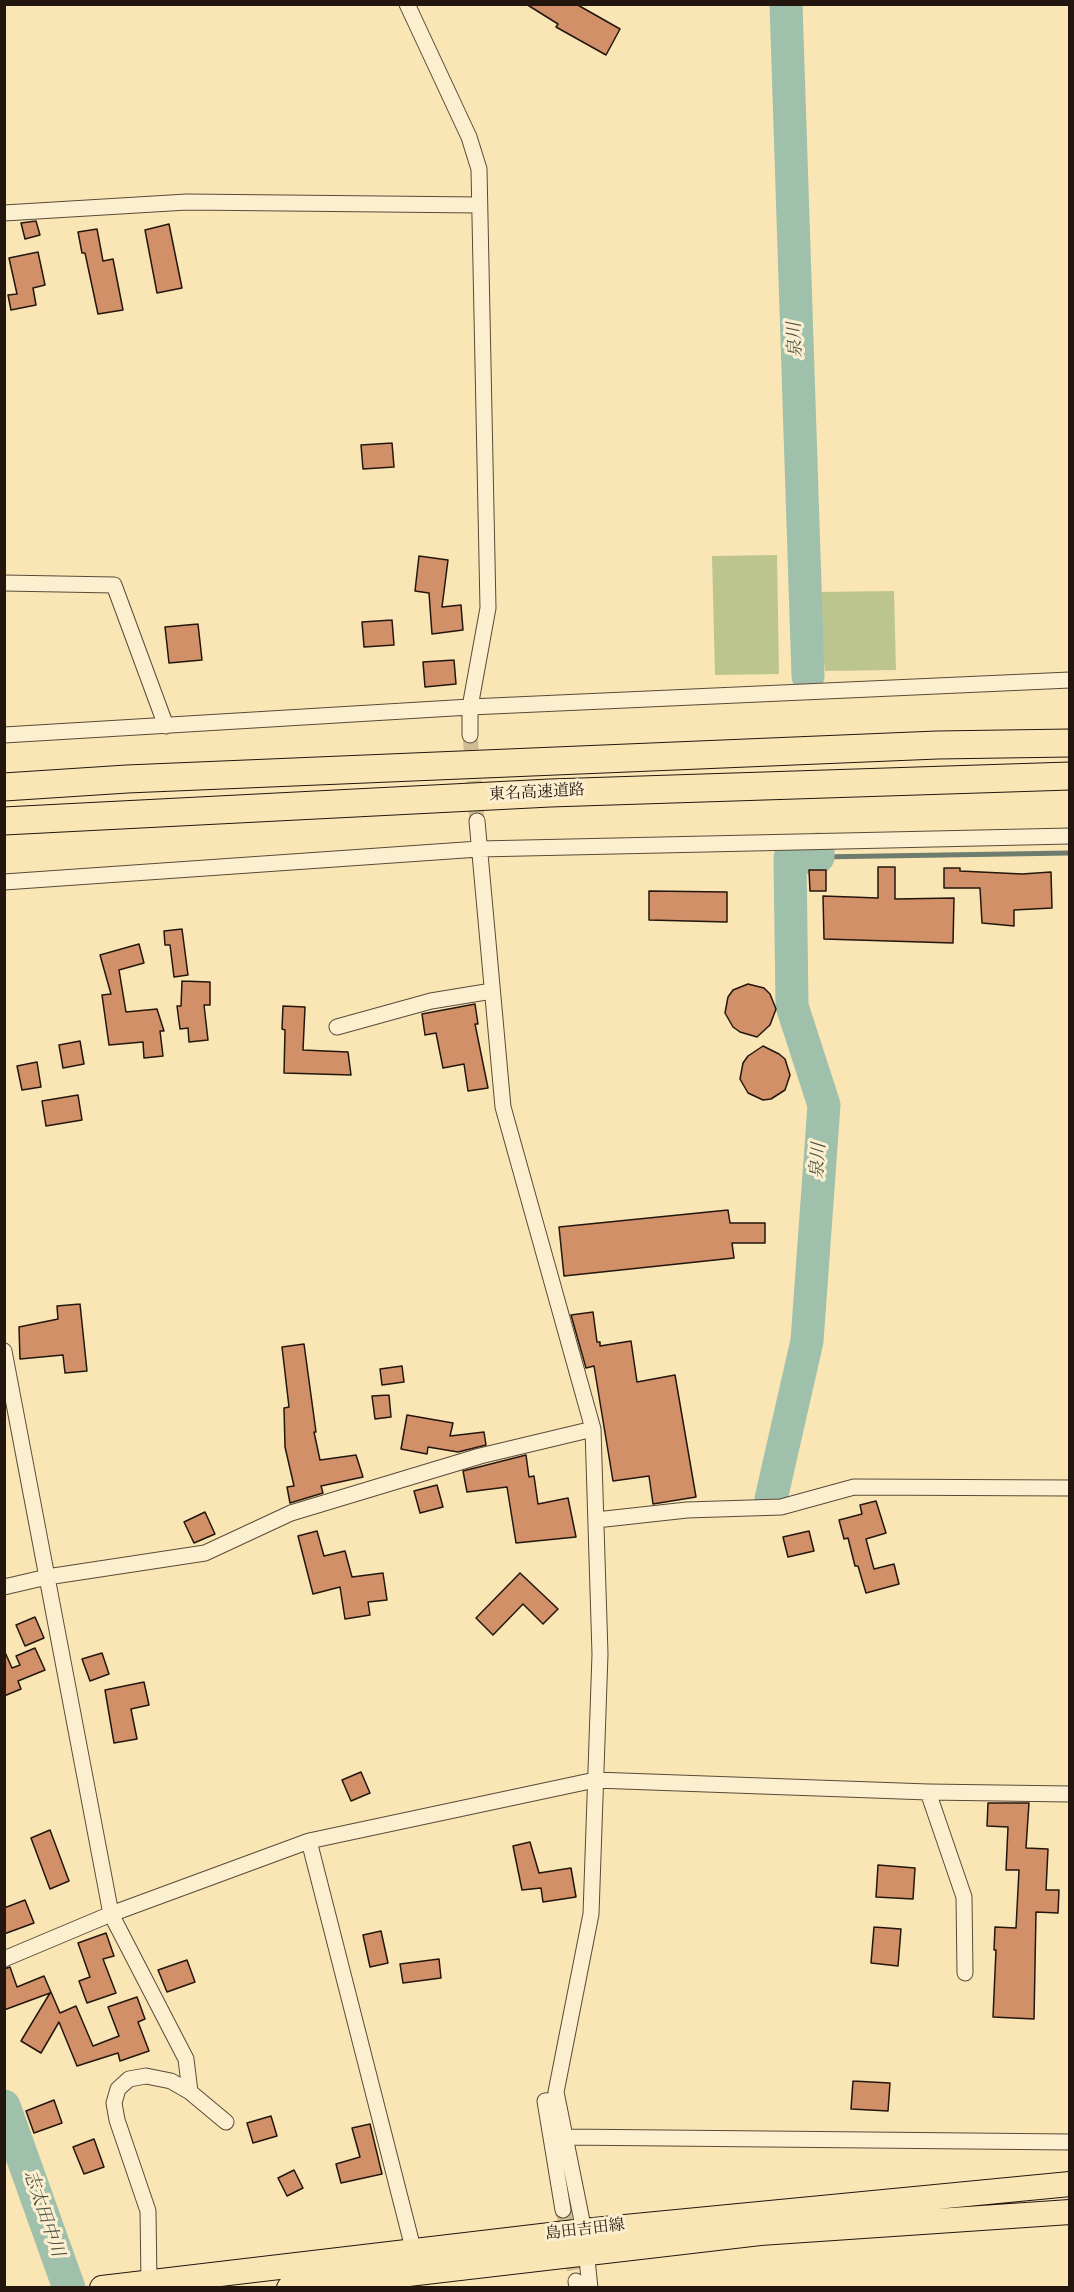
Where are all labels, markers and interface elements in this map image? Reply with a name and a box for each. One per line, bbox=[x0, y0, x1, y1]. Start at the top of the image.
water label: 泉川 bbox=[786, 322, 808, 358]
street label: 東名高速道路 bbox=[489, 782, 585, 806]
water label: 泉川 bbox=[808, 1142, 832, 1180]
water label: 志太田中川 bbox=[17, 2168, 67, 2260]
street label: 島田吉田線 bbox=[544, 2217, 626, 2245]

